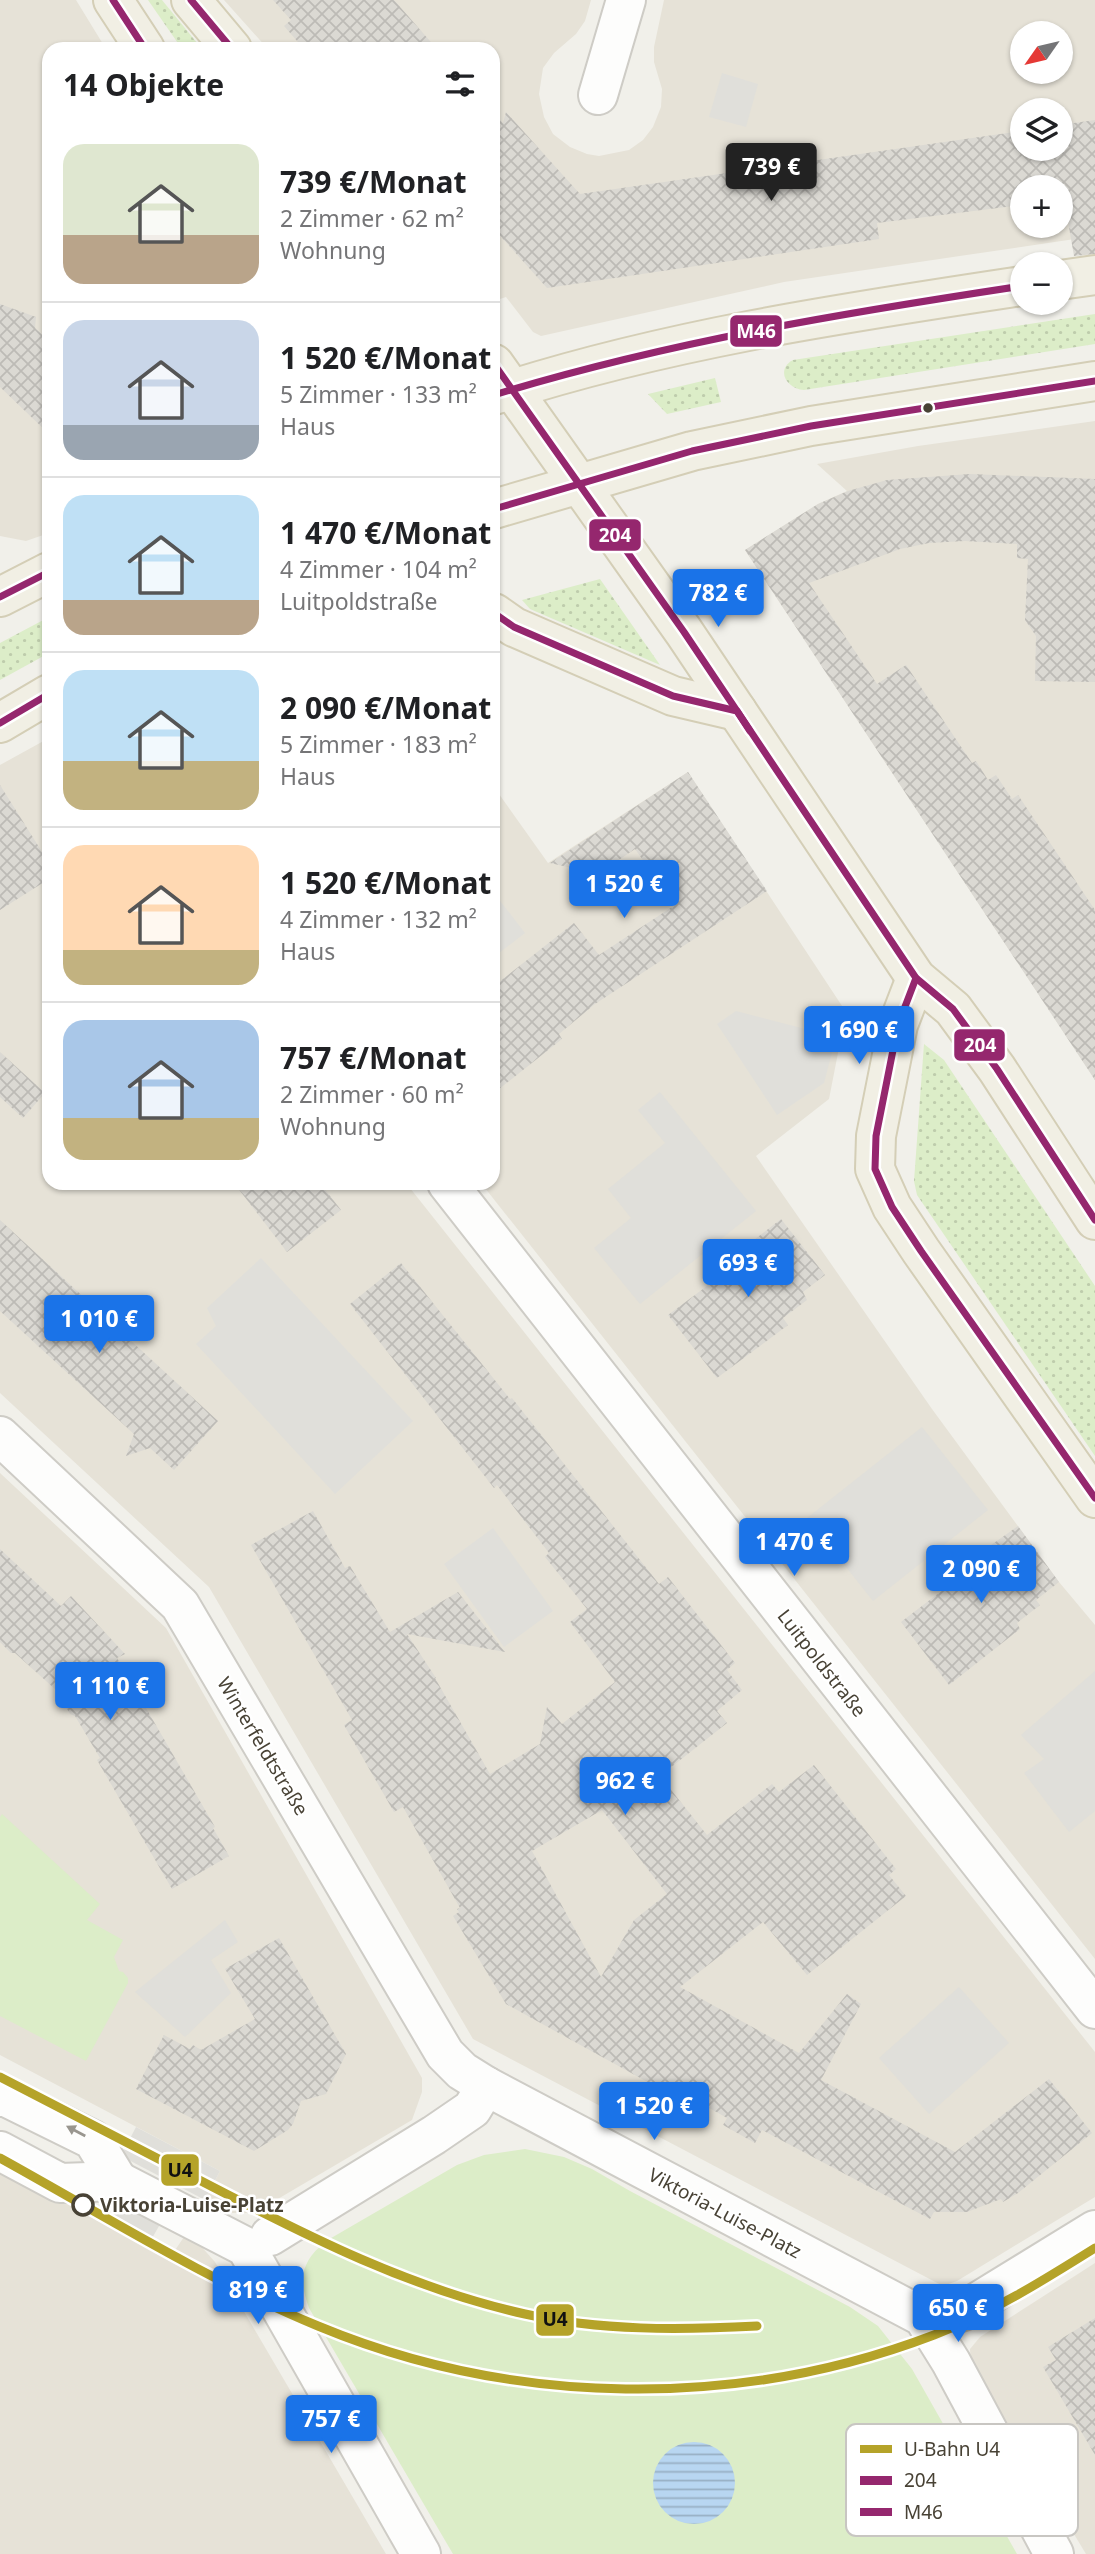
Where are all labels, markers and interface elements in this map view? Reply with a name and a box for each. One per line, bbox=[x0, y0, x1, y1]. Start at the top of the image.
north arrow bbox=[1010, 21, 1073, 84]
map controls bbox=[1010, 21, 1073, 315]
text: 14 Objekte bbox=[63, 64, 224, 105]
icon: filters bbox=[441, 65, 479, 103]
button: layers bbox=[1010, 98, 1073, 161]
pin: 739 € bbox=[722, 144, 820, 203]
text: 739 € bbox=[742, 150, 800, 182]
text: 739 €/Monat bbox=[280, 161, 466, 202]
icon: home bbox=[119, 172, 203, 256]
button: + bbox=[1010, 175, 1073, 238]
text: 2 Zimmer · 62 m² bbox=[280, 202, 464, 234]
text: Wohnung bbox=[280, 234, 386, 266]
button: − bbox=[1010, 252, 1073, 315]
line badge: M46 bbox=[729, 314, 783, 348]
text: M46 bbox=[736, 318, 776, 344]
text: 1 520 €/Monat bbox=[280, 337, 491, 378]
icon: home bbox=[119, 348, 203, 432]
text: 5 Zimmer · 133 m² bbox=[280, 378, 477, 410]
unlabelled marker bbox=[921, 401, 935, 415]
text: Haus bbox=[280, 410, 335, 442]
text: 1 470 €/Monat bbox=[280, 512, 491, 553]
line badge: 204 bbox=[588, 518, 642, 552]
text: 204 bbox=[599, 522, 631, 548]
icon: home bbox=[119, 523, 203, 607]
text: 4 Zimmer · 104 m² bbox=[280, 553, 477, 585]
pin: 782 € bbox=[669, 570, 767, 629]
text: 782 € bbox=[689, 576, 747, 608]
text: Luitpoldstraße bbox=[280, 585, 437, 617]
text: 2 090 €/Monat bbox=[280, 687, 491, 728]
icon: home bbox=[119, 698, 203, 782]
text: 5 Zimmer · 183 m² bbox=[280, 728, 477, 760]
text: Haus bbox=[280, 760, 335, 792]
pin: 1 520 € bbox=[559, 860, 689, 920]
text: 1 520 €/Monat bbox=[280, 862, 491, 903]
text: 1 520 € bbox=[585, 867, 663, 899]
icon: home bbox=[119, 873, 203, 957]
text: 4 Zimmer · 132 m² bbox=[280, 903, 477, 935]
text: Haus bbox=[280, 935, 335, 967]
pin: 1 690 € bbox=[794, 1006, 924, 1066]
text: 1 690 € bbox=[820, 1013, 898, 1045]
line badge: 204 bbox=[953, 1028, 1006, 1062]
text: 204 bbox=[964, 1032, 996, 1058]
text: 757 €/Monat bbox=[280, 1037, 466, 1078]
icon: home bbox=[119, 1048, 203, 1132]
text: 2 Zimmer · 60 m² bbox=[280, 1078, 464, 1110]
text: Wohnung bbox=[280, 1110, 386, 1142]
pin: 693 € bbox=[699, 1240, 797, 1299]
text: 693 € bbox=[719, 1246, 777, 1278]
pin: 1 010 € bbox=[34, 1296, 164, 1355]
text: 1 010 € bbox=[60, 1302, 138, 1334]
pin: 1 470 € bbox=[729, 1518, 859, 1578]
text: 1 470 € bbox=[755, 1525, 833, 1557]
pin: 2 090 € bbox=[916, 1546, 1046, 1605]
text: 2 090 € bbox=[942, 1552, 1020, 1584]
street label: Luitpoldstraße bbox=[772, 1604, 872, 1722]
pin: 1 110 € bbox=[45, 1662, 175, 1722]
text: 1 110 € bbox=[71, 1669, 149, 1701]
street label: Winterfeldtstraße bbox=[211, 1672, 315, 1820]
pin: 962 € bbox=[576, 1758, 674, 1817]
text: 962 € bbox=[596, 1764, 654, 1796]
pin: 1 520 € bbox=[589, 2082, 719, 2142]
text: 1 520 € bbox=[615, 2089, 693, 2121]
one-way arrow bbox=[66, 2125, 86, 2137]
line badge: U4 bbox=[160, 2153, 200, 2187]
text: U4 bbox=[167, 2157, 193, 2183]
street label: Viktoria-Luise-Platz bbox=[644, 2162, 806, 2264]
place label: Viktoria-Luise-Platz bbox=[100, 2192, 284, 2218]
marker: Viktoria-Luise-Platz bbox=[72, 2194, 94, 2216]
pin: 819 € bbox=[209, 2266, 307, 2326]
text: 819 € bbox=[229, 2273, 287, 2305]
pin: 650 € bbox=[909, 2284, 1007, 2344]
text: 650 € bbox=[929, 2291, 987, 2323]
line badge: U4 bbox=[535, 2303, 575, 2337]
text: U4 bbox=[542, 2306, 568, 2332]
pin: 757 € bbox=[282, 2396, 380, 2455]
text: 757 € bbox=[302, 2402, 360, 2434]
legend bbox=[846, 2424, 1078, 2536]
text: U-Bahn U4 bbox=[904, 2436, 1000, 2462]
text: 204 bbox=[904, 2467, 937, 2493]
text: M46 bbox=[904, 2499, 943, 2525]

